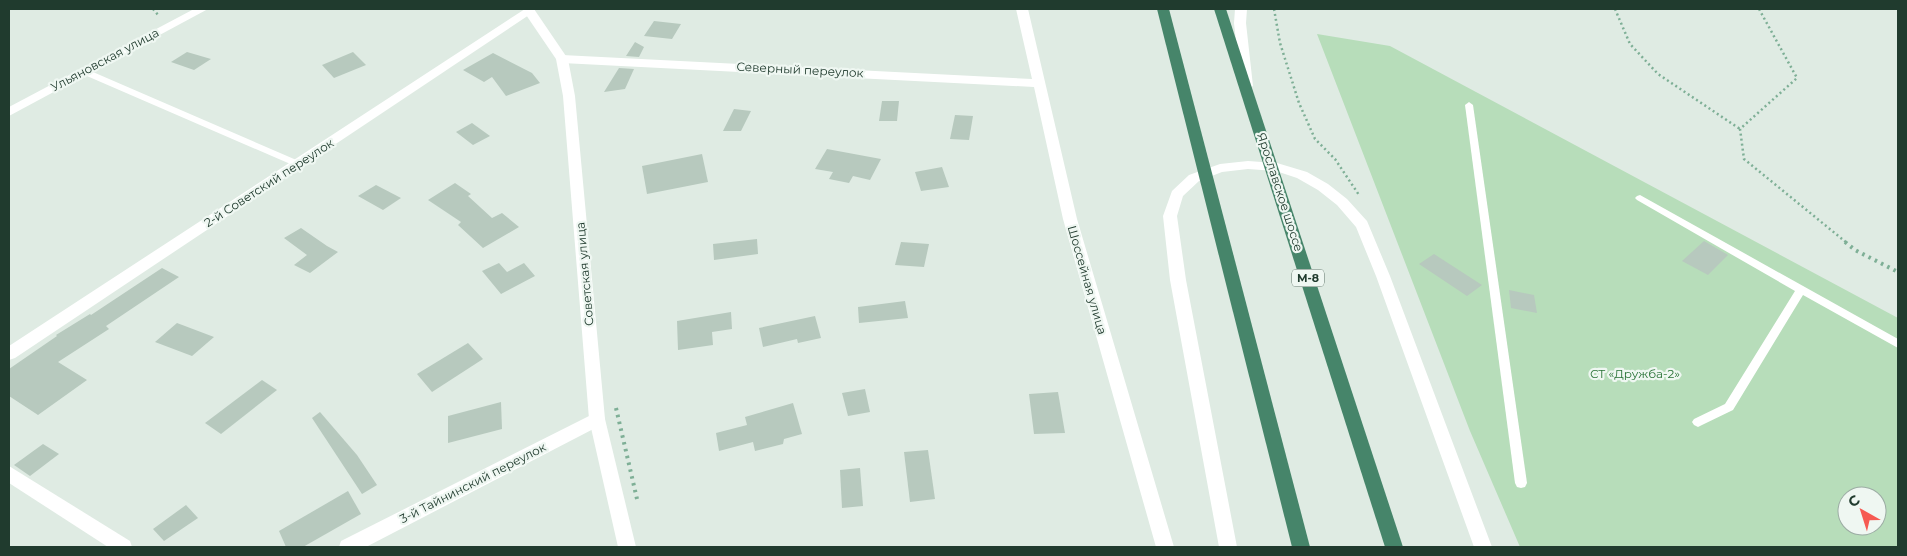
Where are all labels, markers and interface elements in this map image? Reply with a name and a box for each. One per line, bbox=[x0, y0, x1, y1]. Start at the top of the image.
street label: Ульяновская улица bbox=[48, 25, 161, 94]
street label: Северный переулок bbox=[736, 59, 864, 80]
street label: Ярославское шоссе bbox=[1254, 130, 1307, 253]
street label: 2-й Советский переулок bbox=[201, 135, 336, 230]
street label: Советская улица bbox=[572, 221, 597, 327]
street label: Шоссейная улица bbox=[1065, 224, 1110, 336]
road number: М-8 bbox=[1292, 270, 1324, 286]
park label: СТ «Дружба-2» bbox=[1590, 366, 1680, 381]
street label: 3-й Тайнинский переулок bbox=[397, 439, 548, 526]
north arrow bbox=[1837, 486, 1887, 536]
text: С bbox=[1844, 491, 1863, 511]

